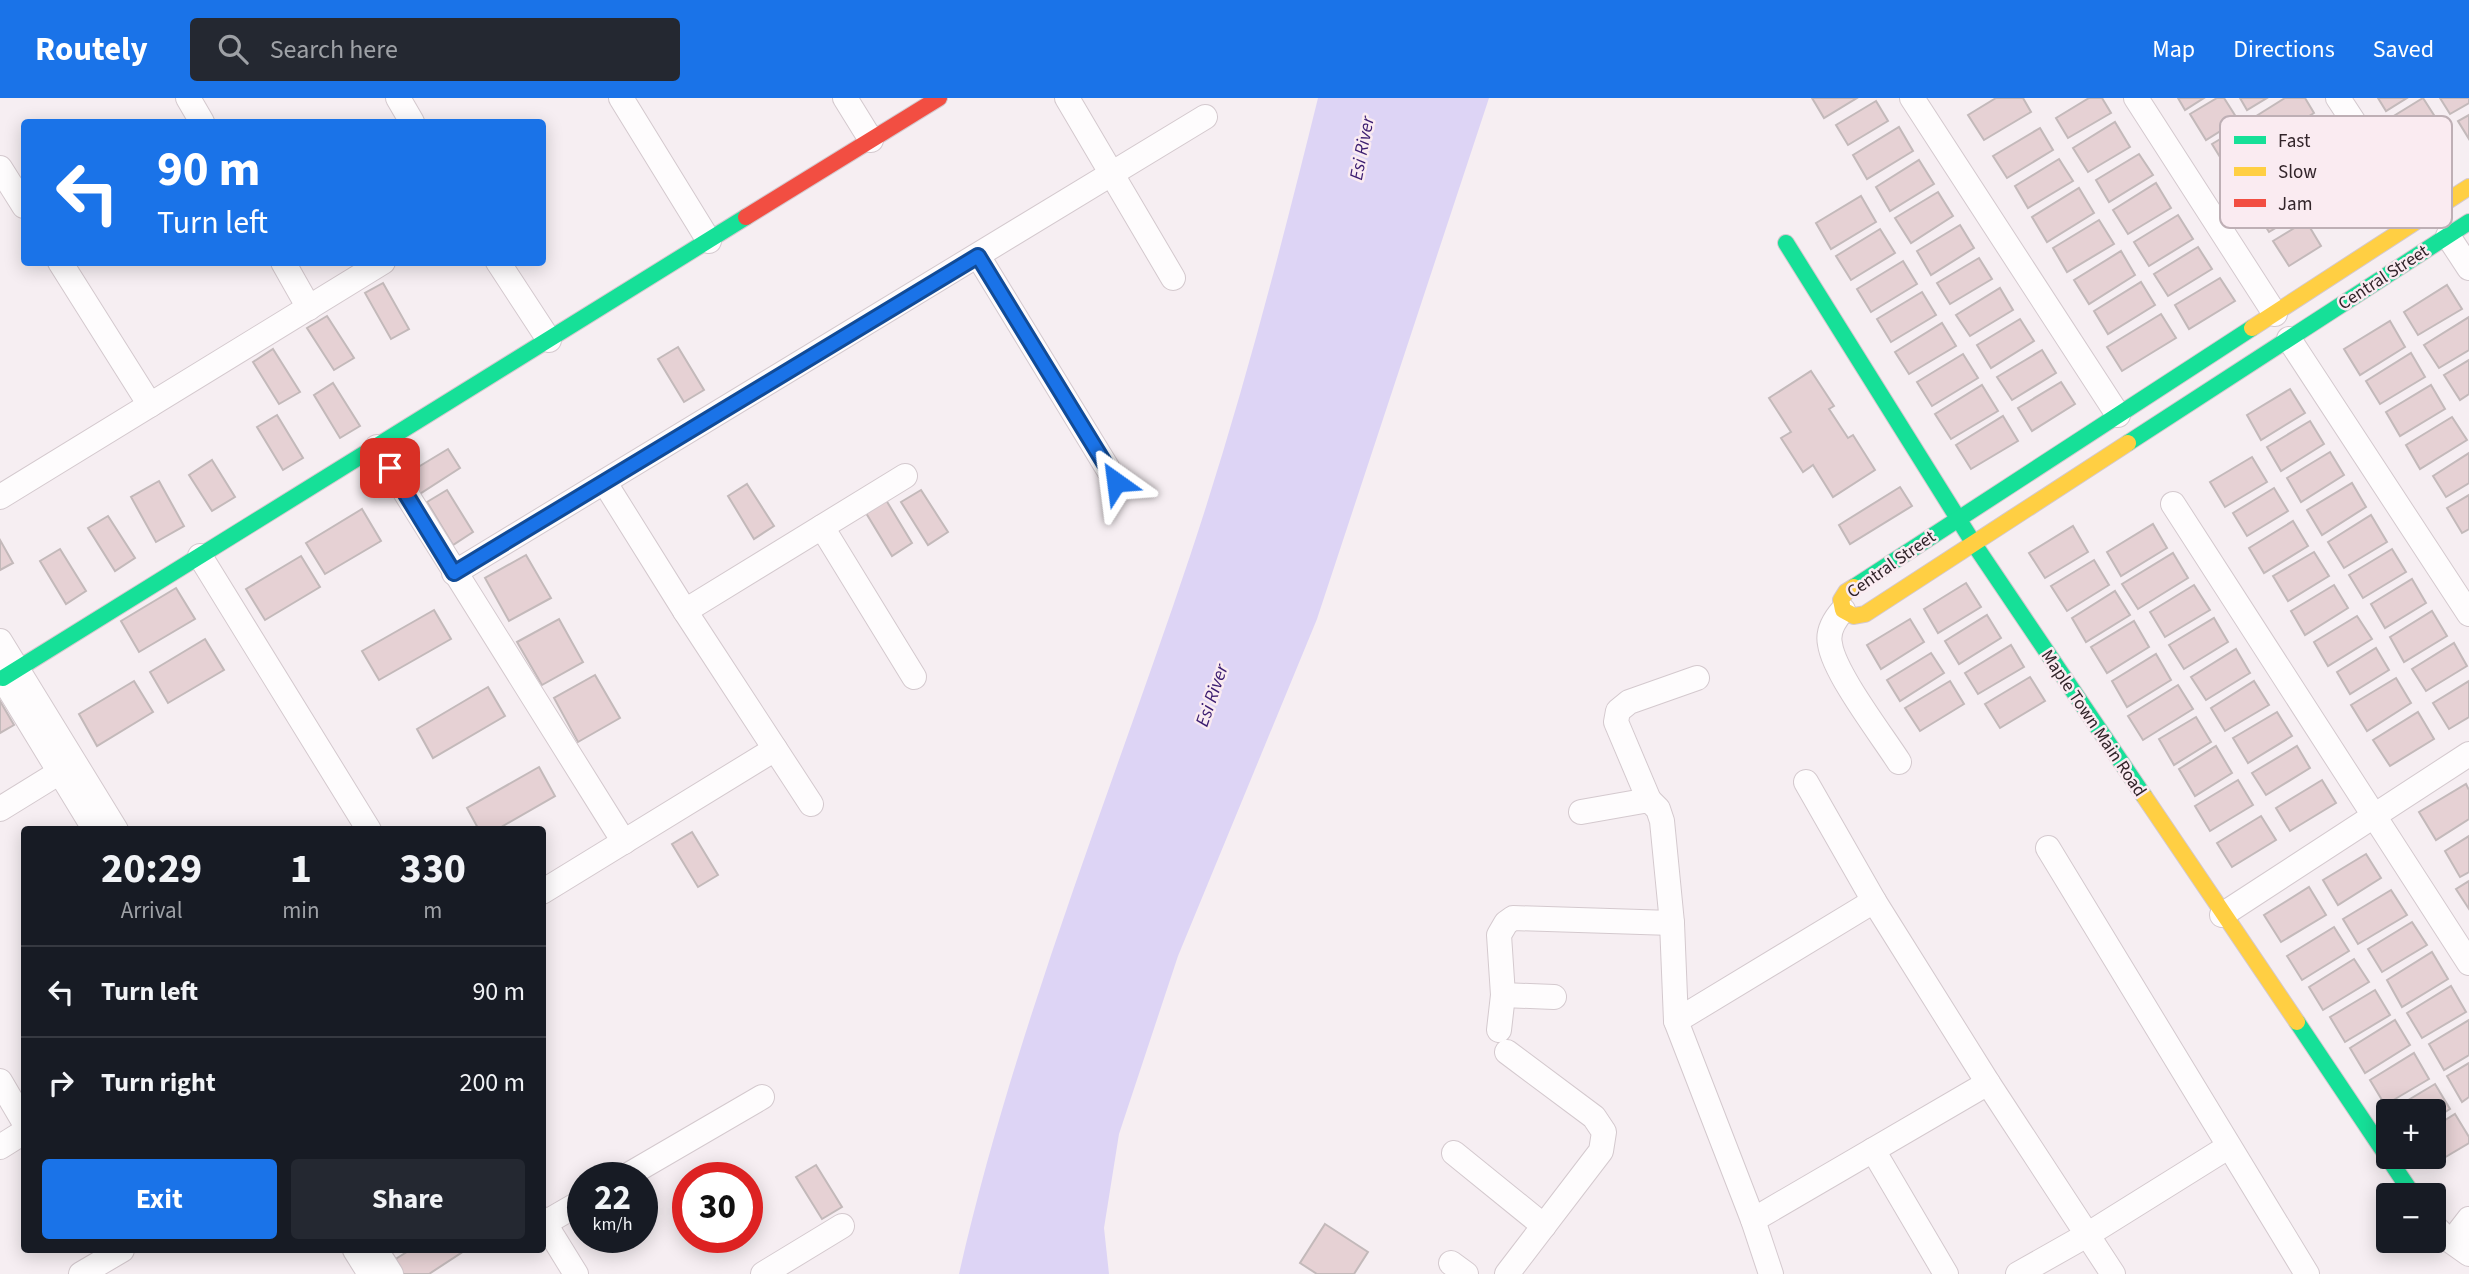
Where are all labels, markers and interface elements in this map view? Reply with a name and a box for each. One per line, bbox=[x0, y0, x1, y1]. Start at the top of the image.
search box bbox=[190, 18, 680, 81]
text: Routely bbox=[35, 26, 148, 73]
icon: search bbox=[214, 30, 252, 68]
text: Search here bbox=[270, 31, 398, 68]
text: Map bbox=[2152, 32, 2195, 67]
text: Directions bbox=[2233, 32, 2335, 67]
text: Saved bbox=[2373, 32, 2434, 67]
water label: Esi River bbox=[1343, 113, 1382, 183]
legend bbox=[2220, 116, 2452, 228]
text: Fast bbox=[2278, 128, 2311, 155]
text: 90 m bbox=[157, 135, 261, 205]
icon: left bbox=[42, 147, 133, 238]
text: Slow bbox=[2278, 159, 2317, 186]
text: Jam bbox=[2278, 191, 2312, 218]
text: Turn left bbox=[157, 200, 268, 246]
street label: Central Street bbox=[2333, 239, 2433, 316]
pin bbox=[360, 438, 420, 498]
position arrow bbox=[1079, 445, 1153, 519]
icon: arrive bbox=[371, 449, 409, 487]
street label: Central Street bbox=[1842, 525, 1941, 604]
street label: Maple Town Main Road bbox=[2035, 645, 2152, 802]
water label: Esi River bbox=[1189, 659, 1236, 730]
text: 20:29 bbox=[101, 839, 202, 899]
text: 1 bbox=[290, 839, 312, 899]
text: 330 bbox=[399, 839, 466, 899]
text: Arrival bbox=[121, 894, 183, 927]
text: min bbox=[282, 894, 320, 927]
text: m bbox=[423, 894, 442, 927]
icon: left bbox=[42, 973, 80, 1011]
text: Turn left bbox=[101, 973, 198, 1010]
text: 90 m bbox=[472, 973, 525, 1010]
icon: right bbox=[42, 1064, 80, 1102]
text: Turn right bbox=[101, 1064, 216, 1101]
text: 200 m bbox=[459, 1064, 525, 1101]
map controls bbox=[2376, 1099, 2446, 1253]
button: + bbox=[2376, 1099, 2446, 1169]
button: Exit bbox=[42, 1159, 277, 1239]
button: Share bbox=[291, 1159, 525, 1239]
speed limit sign: 30 bbox=[672, 1162, 763, 1253]
text: 22 bbox=[594, 1173, 631, 1223]
button: − bbox=[2376, 1183, 2446, 1253]
text: km/h bbox=[593, 1212, 632, 1237]

